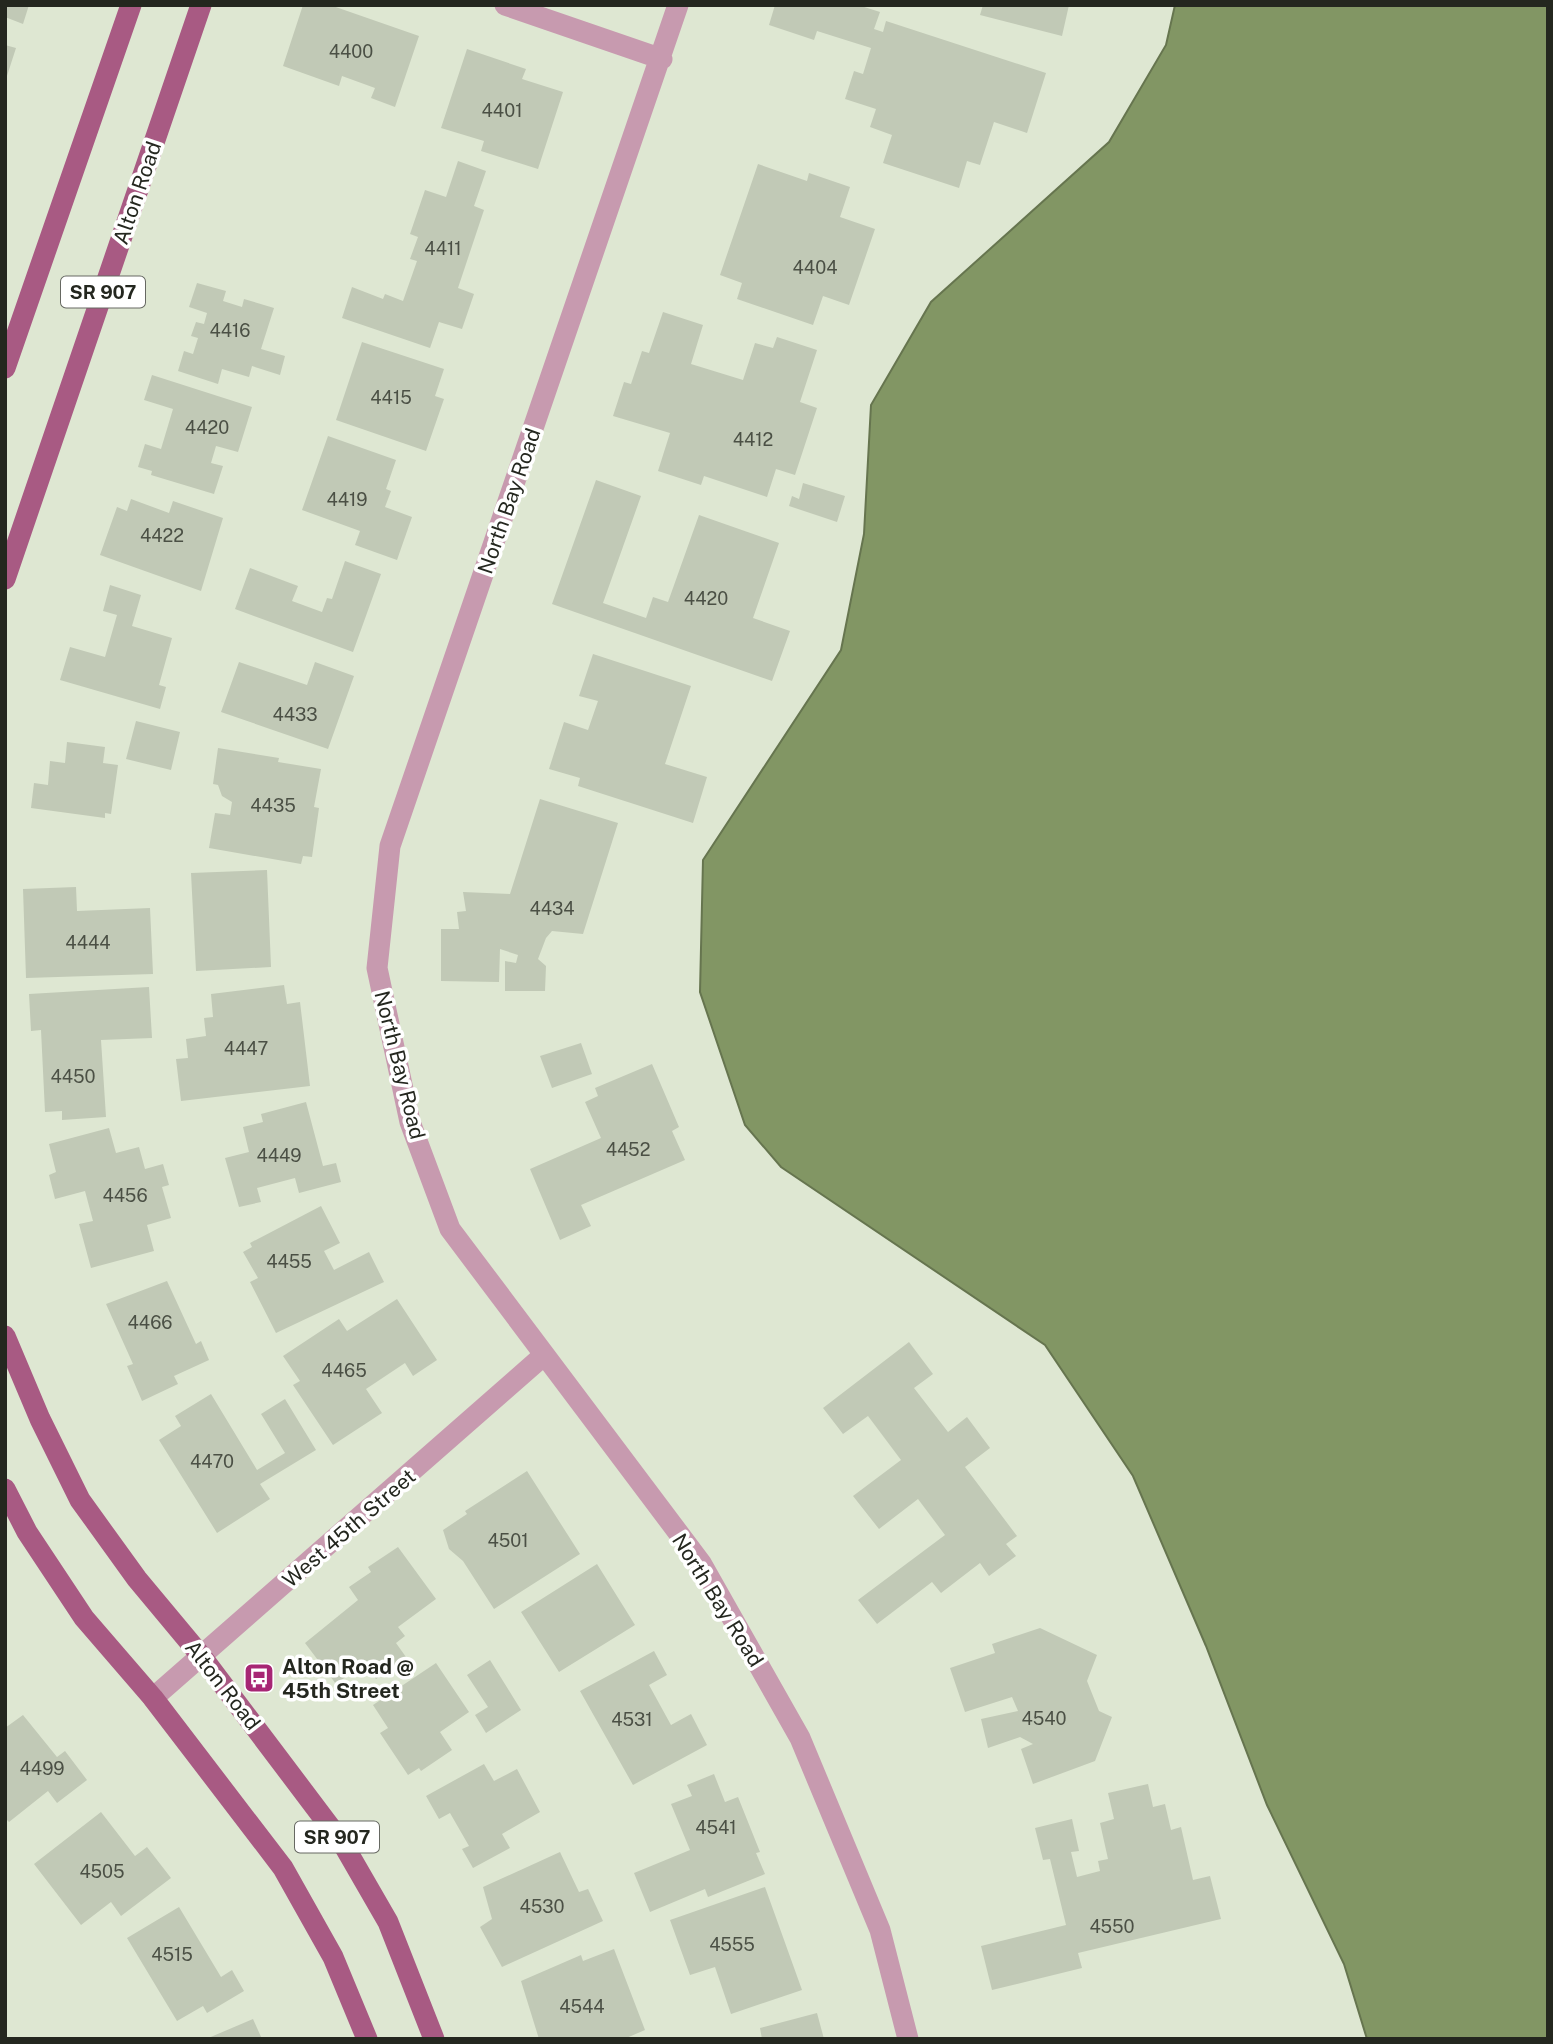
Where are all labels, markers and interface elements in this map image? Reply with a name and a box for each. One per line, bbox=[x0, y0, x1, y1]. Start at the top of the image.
house number: 4400 bbox=[329, 41, 373, 62]
house number: 4401 bbox=[482, 100, 522, 121]
street label: Alton Road bbox=[108, 138, 166, 248]
house number: 4411 bbox=[424, 238, 462, 259]
house number: 4404 bbox=[793, 257, 837, 278]
road number: SR 907 bbox=[61, 276, 145, 308]
house number: 4416 bbox=[209, 320, 251, 341]
house number: 4415 bbox=[370, 387, 412, 408]
house number: 4420 bbox=[185, 417, 229, 438]
street label: North Bay Road bbox=[472, 425, 546, 577]
house number: 4412 bbox=[733, 429, 773, 450]
house number: 4419 bbox=[326, 489, 368, 510]
house number: 4422 bbox=[140, 525, 184, 546]
house number: 4420 bbox=[684, 588, 728, 609]
house number: 4433 bbox=[272, 704, 318, 725]
house number: 4435 bbox=[250, 795, 296, 816]
house number: 4434 bbox=[529, 898, 575, 919]
house number: 4444 bbox=[65, 932, 111, 953]
street label: North Bay Road bbox=[369, 988, 431, 1142]
house number: 4447 bbox=[224, 1038, 268, 1059]
house number: 4450 bbox=[50, 1066, 96, 1087]
house number: 4452 bbox=[606, 1139, 650, 1160]
house number: 4449 bbox=[256, 1145, 302, 1166]
house number: 4456 bbox=[102, 1185, 148, 1206]
house number: 4455 bbox=[266, 1251, 312, 1272]
house number: 4466 bbox=[128, 1312, 172, 1333]
house number: 4465 bbox=[321, 1360, 367, 1381]
house number: 4470 bbox=[190, 1451, 234, 1472]
street label: West 45th Street bbox=[277, 1464, 421, 1592]
street label: North Bay Road bbox=[667, 1529, 769, 1671]
house number: 4501 bbox=[487, 1530, 529, 1551]
street label: Alton Road bbox=[180, 1635, 266, 1735]
place label: Alton Road @ 45th Street bbox=[282, 1654, 414, 1703]
bus stop icon: Alton Road @ 45th Street bbox=[242, 1661, 276, 1695]
house number: 4540 bbox=[1021, 1708, 1067, 1729]
house number: 4531 bbox=[611, 1709, 653, 1730]
house number: 4499 bbox=[20, 1758, 65, 1779]
house number: 4541 bbox=[695, 1817, 737, 1838]
road number: SR 907 bbox=[295, 1822, 379, 1853]
house number: 4505 bbox=[79, 1861, 125, 1882]
house number: 4530 bbox=[520, 1896, 564, 1917]
house number: 4550 bbox=[1089, 1916, 1135, 1937]
house number: 4555 bbox=[709, 1934, 755, 1955]
house number: 4515 bbox=[151, 1944, 193, 1965]
house number: 4544 bbox=[559, 1996, 605, 2017]

